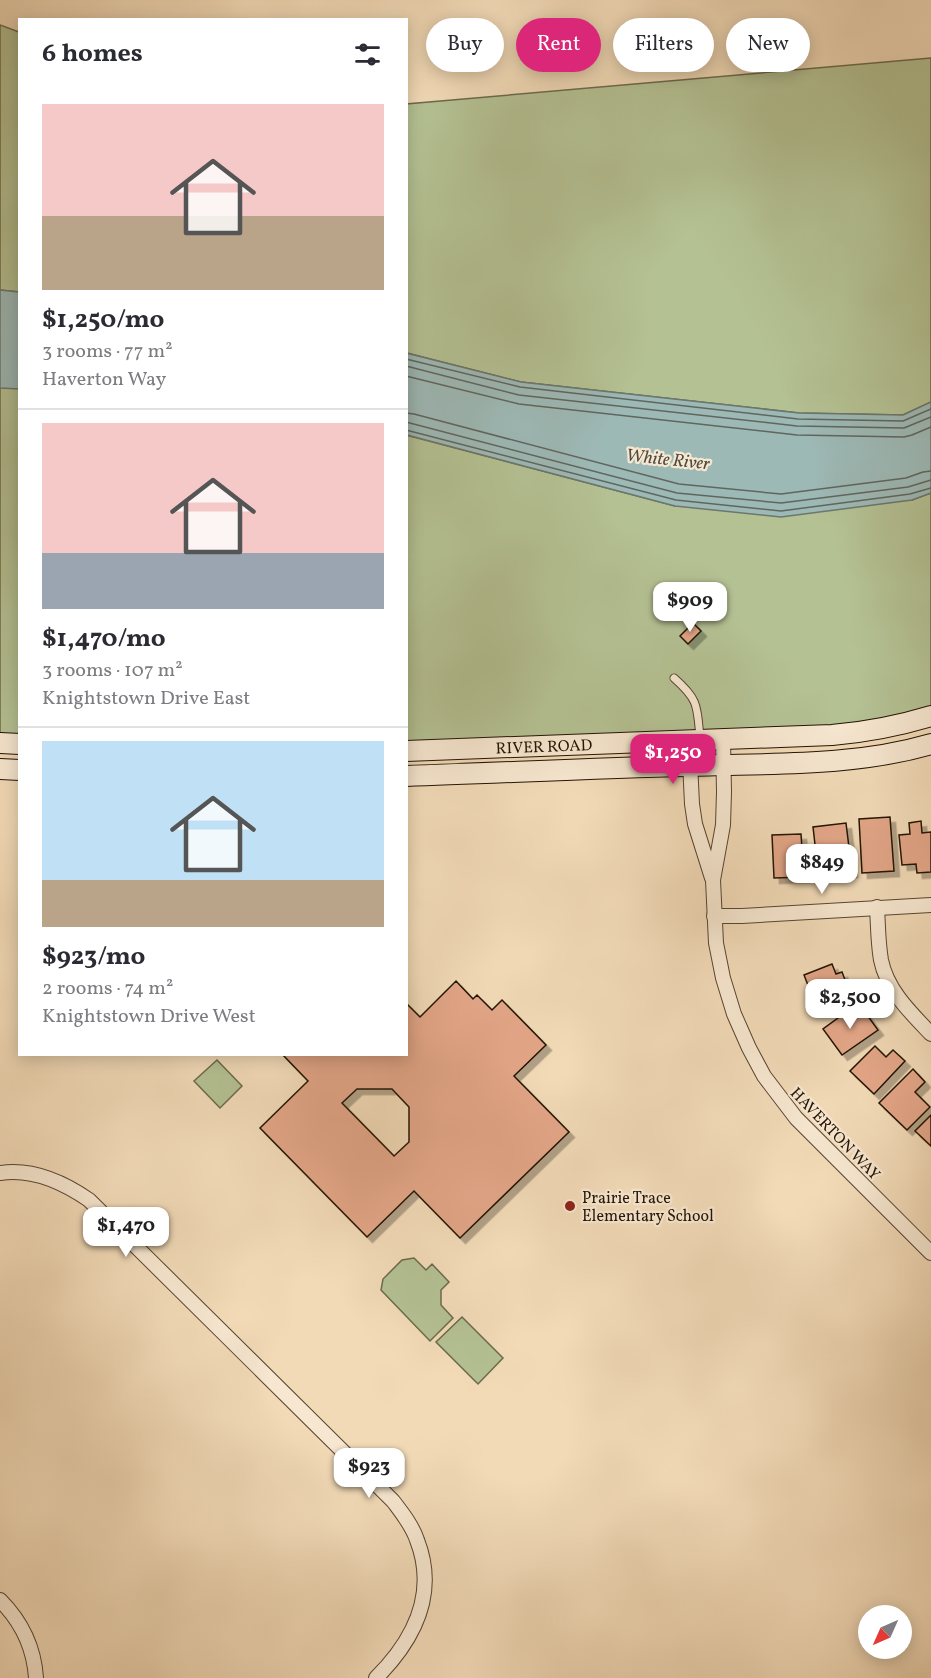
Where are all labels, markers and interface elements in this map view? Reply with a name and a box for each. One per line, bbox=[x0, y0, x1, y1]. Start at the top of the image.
chip: Buy bbox=[426, 18, 504, 72]
chip: Rent bbox=[516, 18, 601, 72]
chip: Filters bbox=[613, 18, 714, 72]
chip: New bbox=[726, 18, 810, 72]
text: 6 homes bbox=[42, 36, 143, 72]
icon: filters bbox=[351, 38, 384, 71]
icon: home bbox=[159, 143, 267, 251]
text: $1,250/mo bbox=[42, 302, 164, 338]
text: 3 rooms · 77 m² bbox=[42, 338, 173, 366]
text: Haverton Way bbox=[42, 366, 166, 394]
water label: White River bbox=[625, 444, 711, 477]
icon: home bbox=[159, 462, 267, 570]
pin: $909 bbox=[654, 582, 726, 633]
text: $909 bbox=[667, 587, 713, 615]
text: $1,470/mo bbox=[42, 621, 166, 657]
text: 3 rooms · 107 m² bbox=[42, 657, 183, 685]
text: Knightstown Drive East bbox=[42, 685, 250, 713]
pin: $1,250 bbox=[624, 734, 722, 785]
street label: RIVER ROAD bbox=[495, 735, 593, 761]
text: $1,250 bbox=[644, 739, 702, 767]
icon: home bbox=[159, 780, 267, 888]
pin: $849 bbox=[786, 844, 858, 895]
text: $849 bbox=[800, 849, 844, 877]
text: $923/mo bbox=[42, 939, 145, 975]
text: 2 rooms · 74 m² bbox=[42, 975, 173, 1003]
pin: $2,500 bbox=[801, 979, 899, 1030]
text: $2,500 bbox=[819, 984, 881, 1012]
text: Knightstown Drive West bbox=[42, 1003, 256, 1031]
street label: HAVERTON WAY bbox=[784, 1083, 885, 1186]
place label: Prairie Trace Elementary School bbox=[582, 1188, 714, 1228]
marker: Prairie Trace Elementary School bbox=[563, 1199, 577, 1213]
pin: $1,470 bbox=[77, 1207, 175, 1258]
text: $1,470 bbox=[97, 1212, 155, 1240]
pin: $923 bbox=[333, 1448, 405, 1499]
text: $923 bbox=[348, 1453, 390, 1481]
north arrow bbox=[858, 1605, 912, 1659]
map controls bbox=[858, 1605, 912, 1659]

